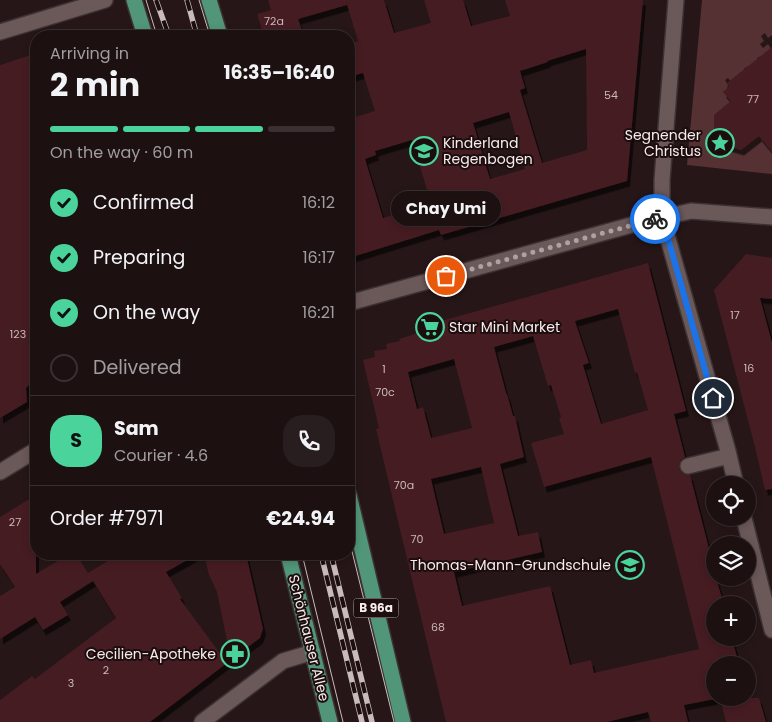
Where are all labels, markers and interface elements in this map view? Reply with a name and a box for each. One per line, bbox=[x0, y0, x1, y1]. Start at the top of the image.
house number: 72a bbox=[264, 13, 284, 29]
text: Arriving in bbox=[50, 42, 129, 65]
text: 16:35–16:40 bbox=[223, 59, 335, 86]
text: 2 min bbox=[50, 62, 140, 107]
house number: 54 bbox=[604, 87, 618, 103]
house number: 77 bbox=[747, 91, 759, 107]
place label: Segnender Christus bbox=[625, 125, 701, 161]
place icon: Segnender Christus bbox=[705, 128, 735, 158]
place label: Kinderland Regenbogen bbox=[443, 133, 533, 169]
school or university icon: Kinderland Regenbogen bbox=[409, 136, 439, 166]
text: On the way · 60 m bbox=[50, 141, 193, 164]
icon: check bbox=[50, 189, 78, 217]
text: Confirmed bbox=[93, 189, 194, 216]
text: 16:12 bbox=[302, 191, 335, 214]
callout: Chay Umi bbox=[391, 191, 501, 226]
courier bbox=[630, 194, 680, 244]
text: Chay Umi bbox=[406, 197, 486, 220]
icon: bike bbox=[641, 205, 669, 233]
icon: check bbox=[50, 244, 78, 272]
text: Preparing bbox=[93, 244, 185, 271]
text: 16:17 bbox=[302, 246, 335, 269]
pin bbox=[425, 255, 467, 297]
icon: bag bbox=[432, 262, 460, 290]
icon: check bbox=[50, 299, 78, 327]
text: On the way bbox=[93, 299, 200, 326]
text: 16:21 bbox=[302, 301, 335, 324]
house number: 17 bbox=[730, 307, 740, 323]
supermarket icon: Star Mini Market bbox=[415, 312, 445, 342]
place label: Star Mini Market bbox=[449, 317, 560, 337]
house number: 123 bbox=[10, 326, 26, 342]
text: Delivered bbox=[93, 354, 182, 381]
house number: 16 bbox=[744, 360, 754, 376]
house number: 1 bbox=[382, 361, 386, 377]
pin bbox=[692, 377, 734, 419]
house number: 70c bbox=[375, 384, 395, 400]
icon: home bbox=[699, 384, 727, 412]
text: Sam bbox=[114, 415, 159, 442]
button: phone bbox=[283, 415, 335, 467]
text: S bbox=[70, 427, 82, 454]
text: Courier · 4.6 bbox=[114, 444, 208, 467]
map controls bbox=[706, 476, 756, 706]
button: locate bbox=[706, 476, 756, 526]
house number: 70a bbox=[394, 477, 414, 493]
text: Order #7971 bbox=[50, 505, 164, 532]
text: €24.94 bbox=[266, 505, 335, 532]
house number: 27 bbox=[9, 514, 21, 530]
house number: 70 bbox=[411, 531, 424, 547]
button: layers bbox=[706, 536, 756, 586]
school or university icon: Thomas-Mann-Grundschule bbox=[615, 550, 645, 580]
place label: Thomas-Mann-Grundschule bbox=[410, 555, 611, 575]
street label: Schönhauser Allee bbox=[284, 573, 334, 704]
button: + bbox=[706, 596, 756, 646]
road number: B 96a bbox=[354, 598, 398, 618]
house number: 68 bbox=[431, 619, 445, 635]
pharmacy icon: Cecilien-Apotheke bbox=[220, 639, 250, 669]
place label: Cecilien-Apotheke bbox=[86, 644, 216, 664]
button: − bbox=[706, 656, 756, 706]
house number: 2 bbox=[103, 662, 109, 678]
house number: 3 bbox=[68, 675, 74, 691]

